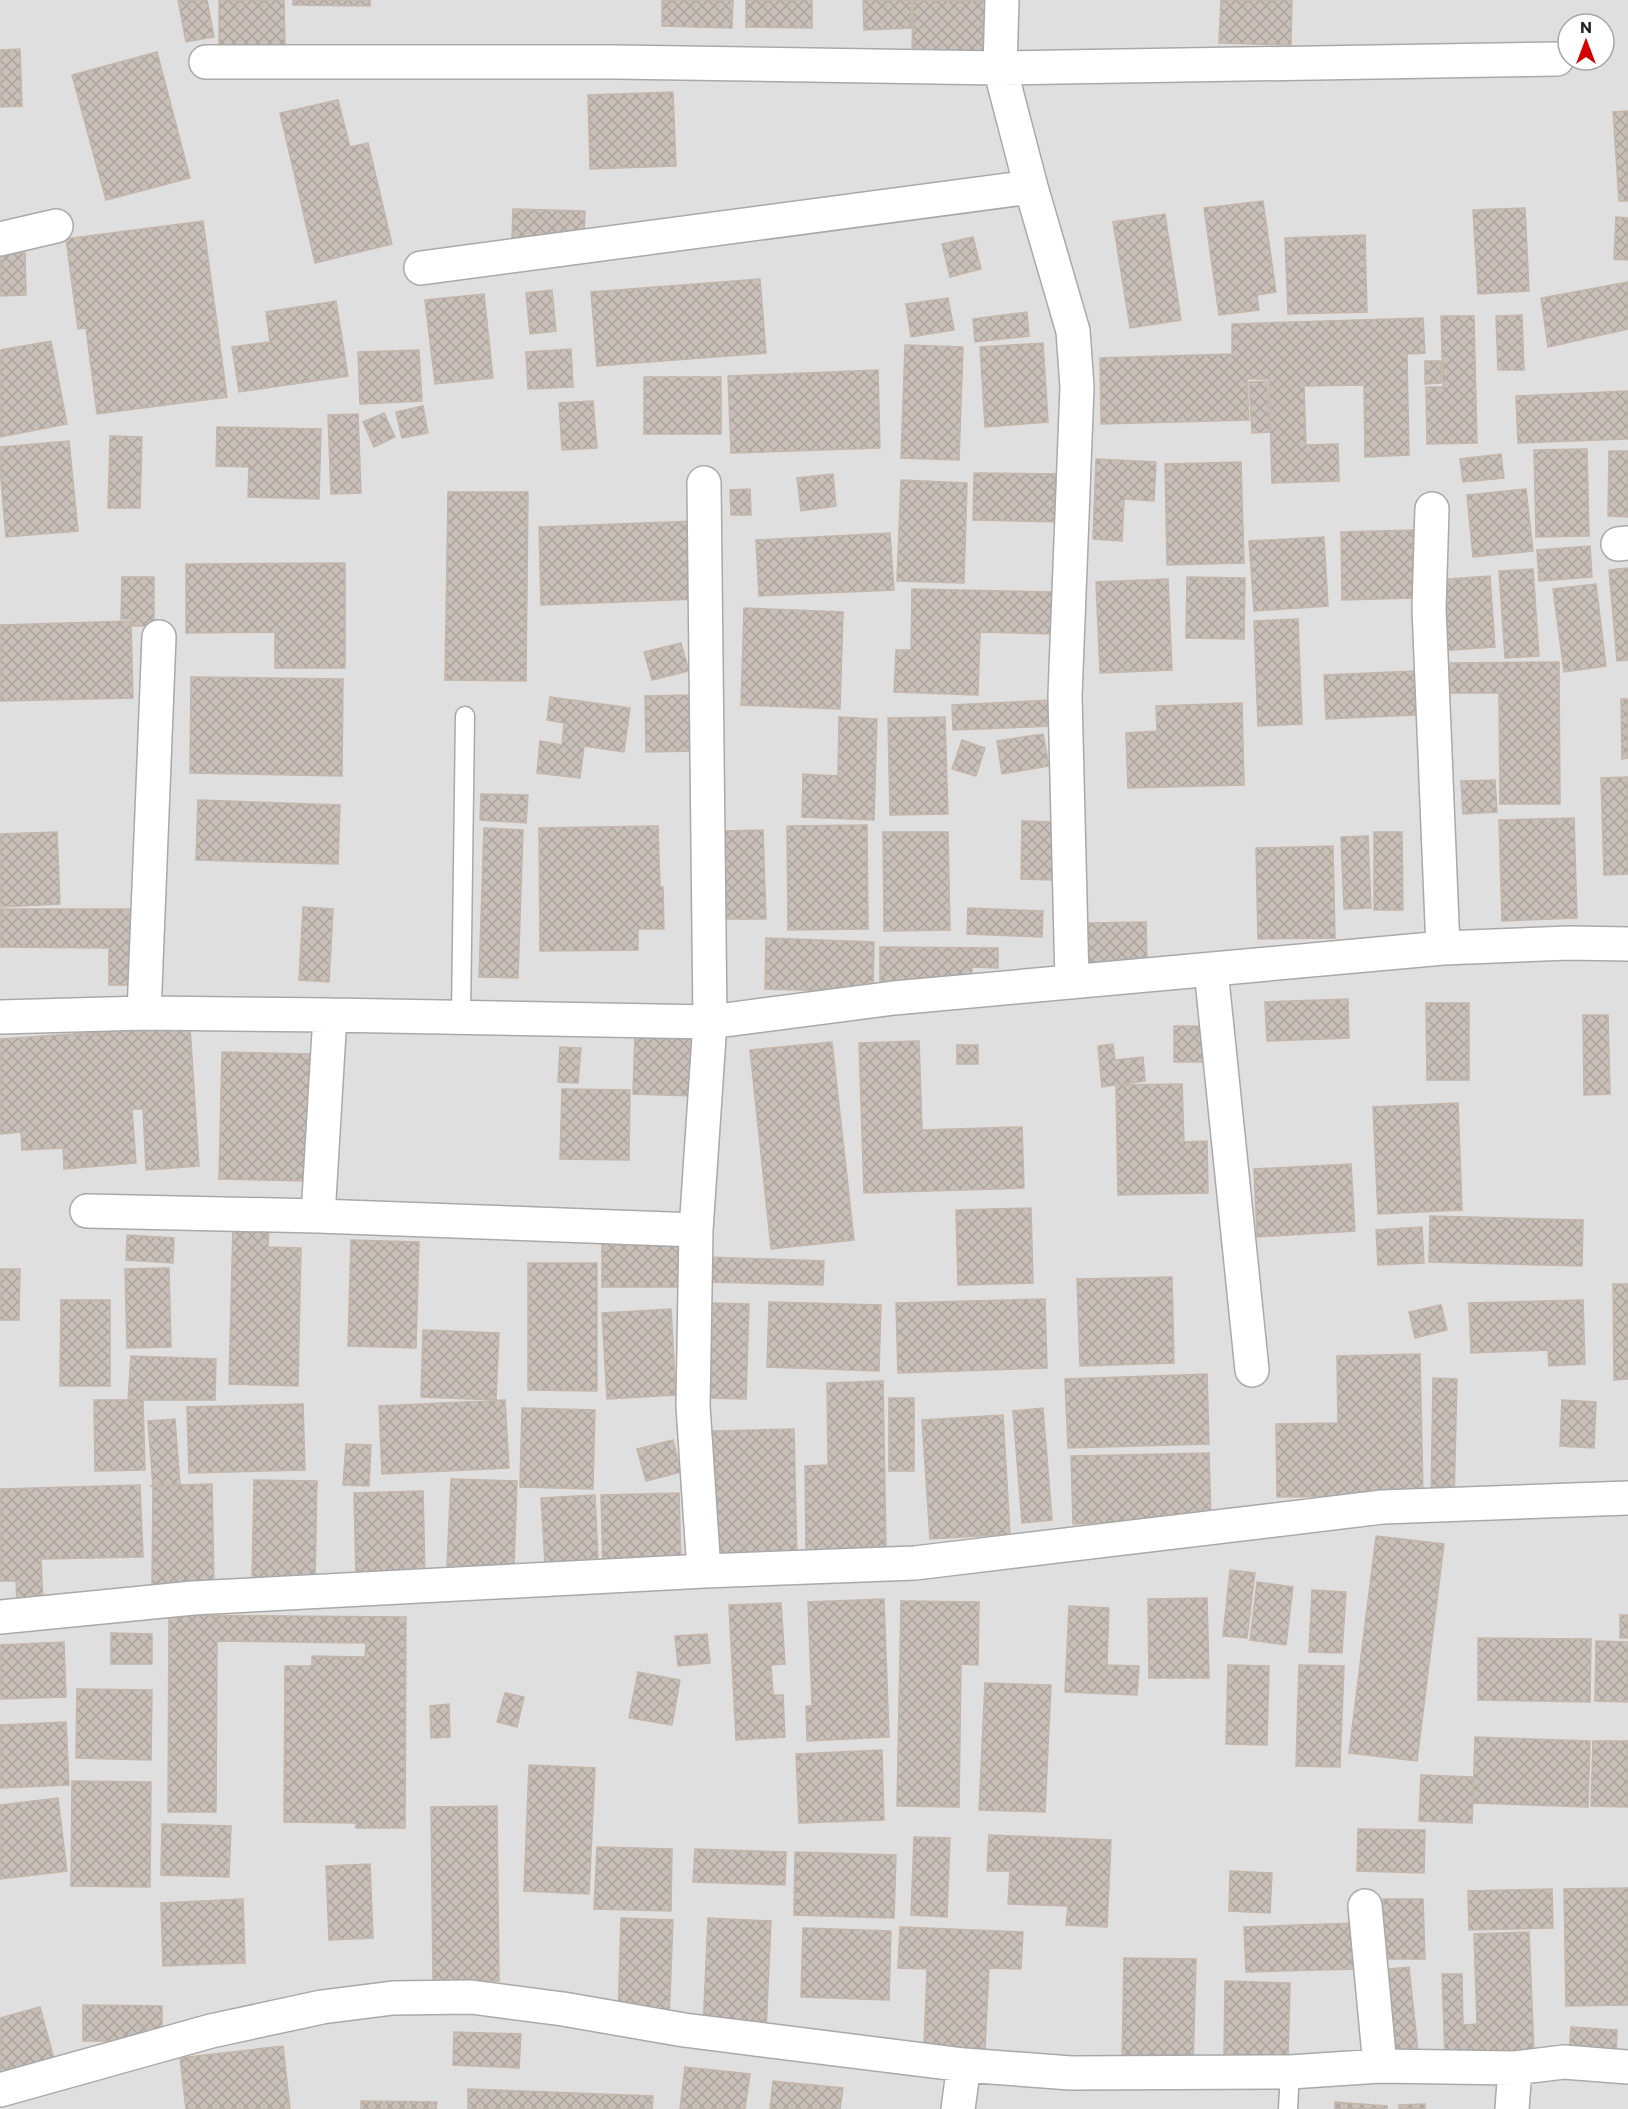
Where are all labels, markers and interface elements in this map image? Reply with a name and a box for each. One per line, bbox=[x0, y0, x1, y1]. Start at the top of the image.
north arrow bbox=[1556, 12, 1616, 72]
text: N bbox=[1580, 17, 1592, 36]

